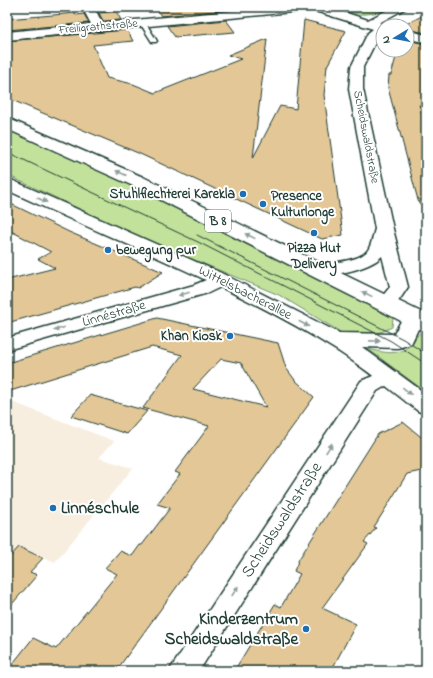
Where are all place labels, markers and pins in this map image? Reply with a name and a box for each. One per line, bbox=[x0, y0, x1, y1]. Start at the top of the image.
place label: Stuhlflechterei Karekla bbox=[110, 184, 235, 205]
place label: Presence Kulturlonge bbox=[271, 186, 335, 225]
marker: Stuhlflechterei Karekla bbox=[238, 189, 248, 199]
marker: Presence Kulturlonge bbox=[258, 199, 268, 209]
marker: Pizza Hut Delivery bbox=[309, 228, 319, 238]
place label: Pizza Hut Delivery bbox=[287, 238, 341, 277]
place label: bewegung pur bbox=[116, 240, 197, 263]
marker: bewegung pur bbox=[103, 245, 113, 255]
place label: Khan Kiosk bbox=[161, 326, 223, 347]
marker: Khan Kiosk bbox=[225, 331, 235, 341]
place label: Linnéschule bbox=[61, 496, 141, 521]
marker: Linnéschule bbox=[48, 503, 58, 513]
place label: Kinderzentrum Scheidswaldstraße bbox=[165, 607, 299, 652]
marker: Kinderzentrum Scheidswaldstraße bbox=[301, 624, 311, 634]

